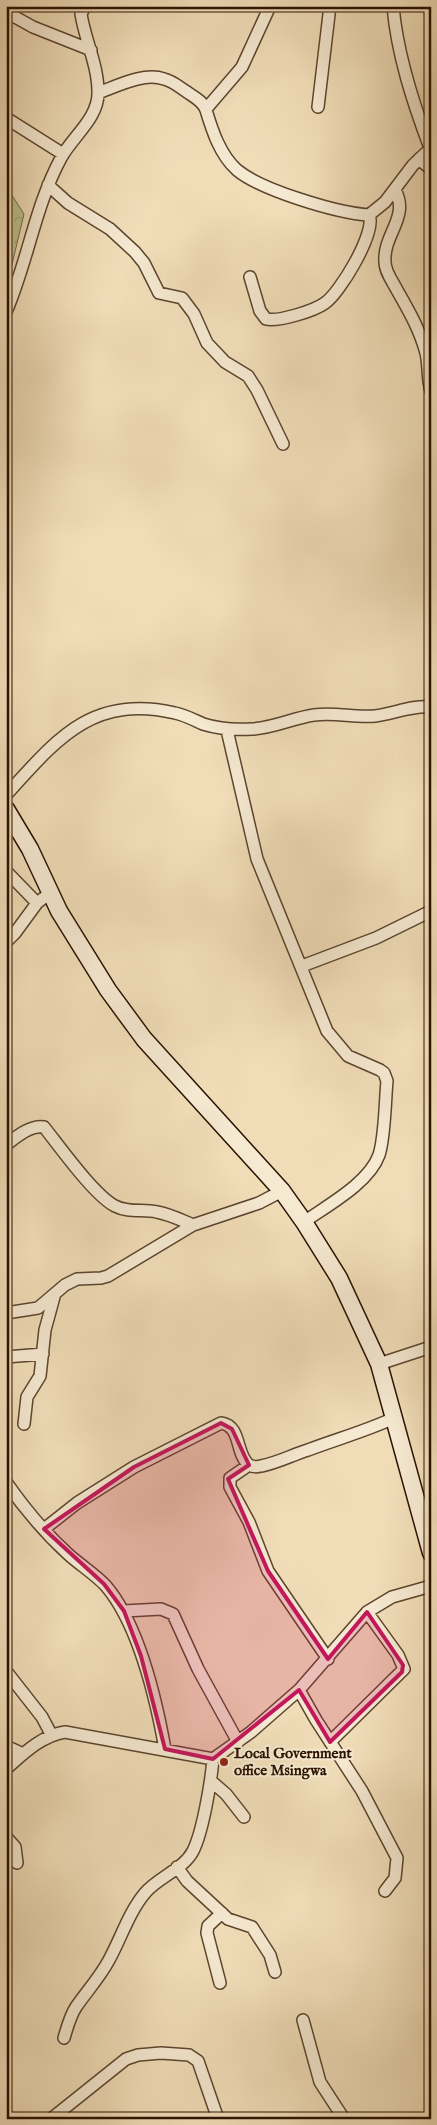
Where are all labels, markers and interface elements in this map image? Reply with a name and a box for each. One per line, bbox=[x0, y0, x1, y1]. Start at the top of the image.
place label: Local Government office Msingwa bbox=[234, 1744, 352, 1780]
marker: Local Government office Msingwa bbox=[218, 1756, 230, 1768]

